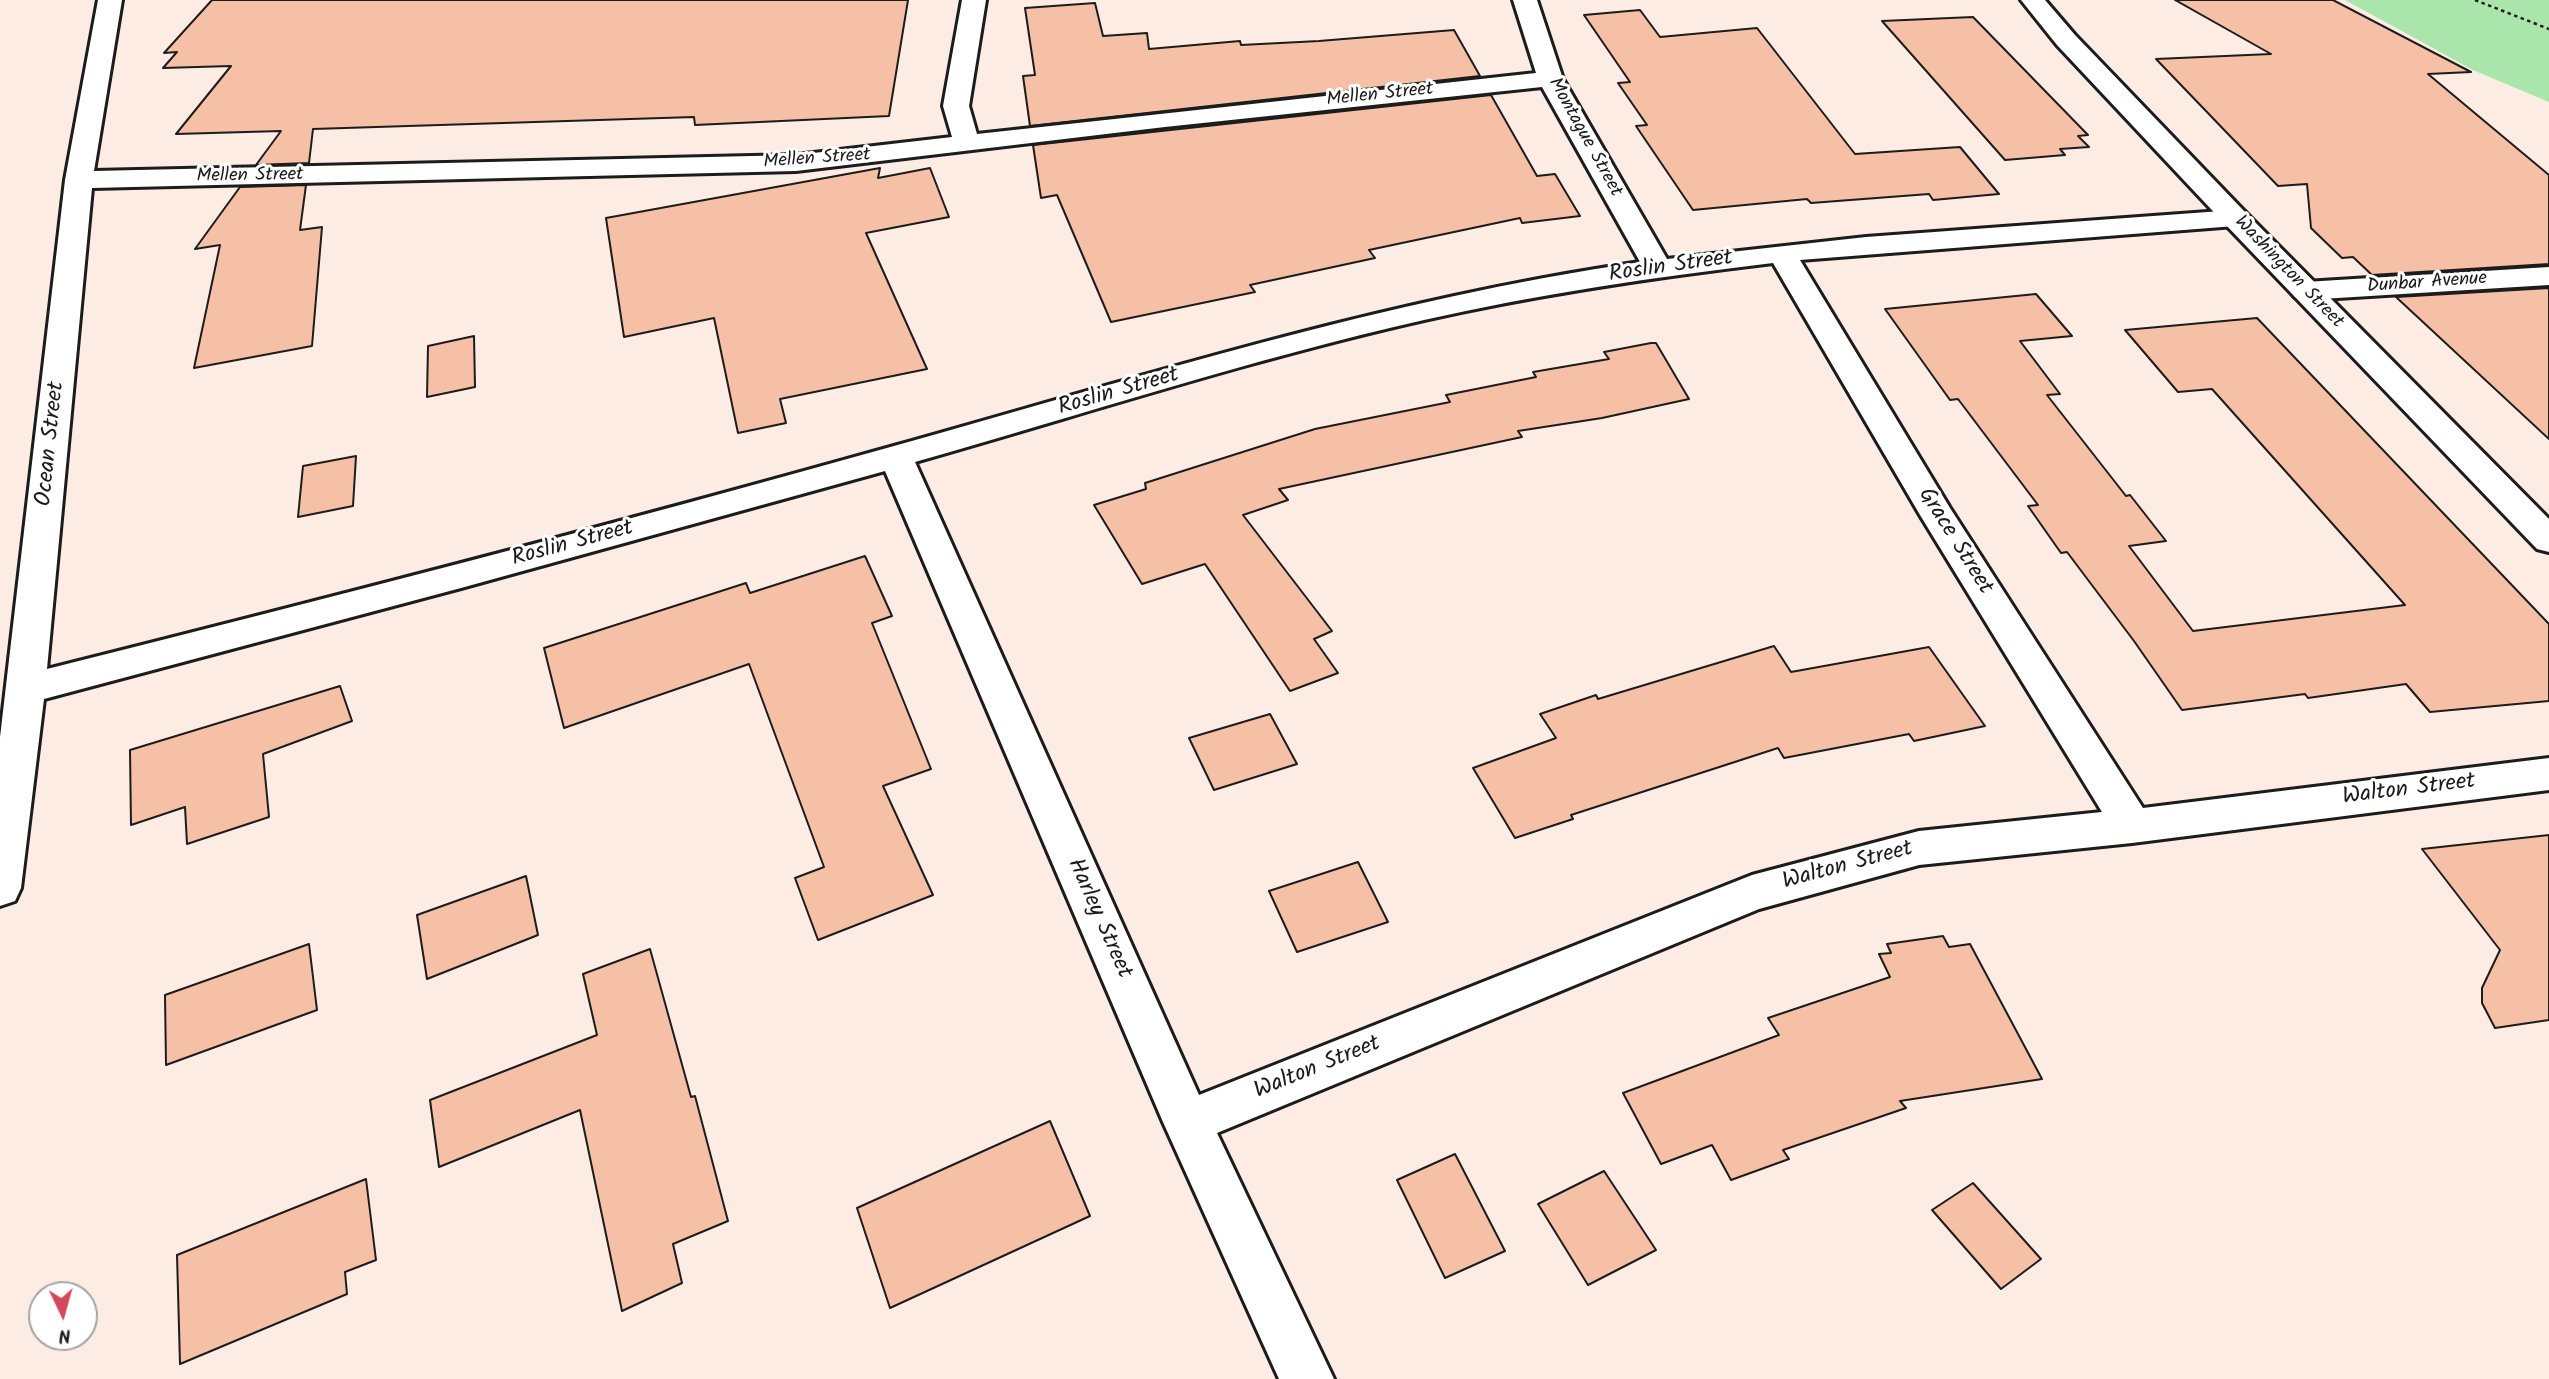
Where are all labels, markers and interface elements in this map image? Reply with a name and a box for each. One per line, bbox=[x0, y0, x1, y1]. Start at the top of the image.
street label: Montague Street bbox=[1542, 75, 1626, 201]
street label: Mellen Street bbox=[1325, 79, 1435, 113]
street label: Mellen Street bbox=[763, 145, 871, 175]
street label: Mellen Street bbox=[196, 165, 304, 189]
street label: Washington Street bbox=[2229, 212, 2347, 334]
street label: Roslin Street bbox=[1607, 246, 1735, 290]
street label: Dunbar Avenue bbox=[2366, 268, 2488, 300]
street label: Roslin Street bbox=[1055, 363, 1183, 423]
street label: Ocean Street bbox=[32, 380, 72, 508]
street label: Grace Street bbox=[1910, 484, 1998, 600]
street label: Roslin Street bbox=[509, 516, 637, 574]
street label: Walton Street bbox=[2341, 769, 2477, 813]
street label: Walton Street bbox=[1780, 836, 1916, 898]
street label: Harley Street bbox=[1059, 855, 1137, 983]
street label: Walton Street bbox=[1251, 1031, 1385, 1107]
north arrow bbox=[28, 1281, 98, 1351]
text: N bbox=[57, 1319, 72, 1350]

